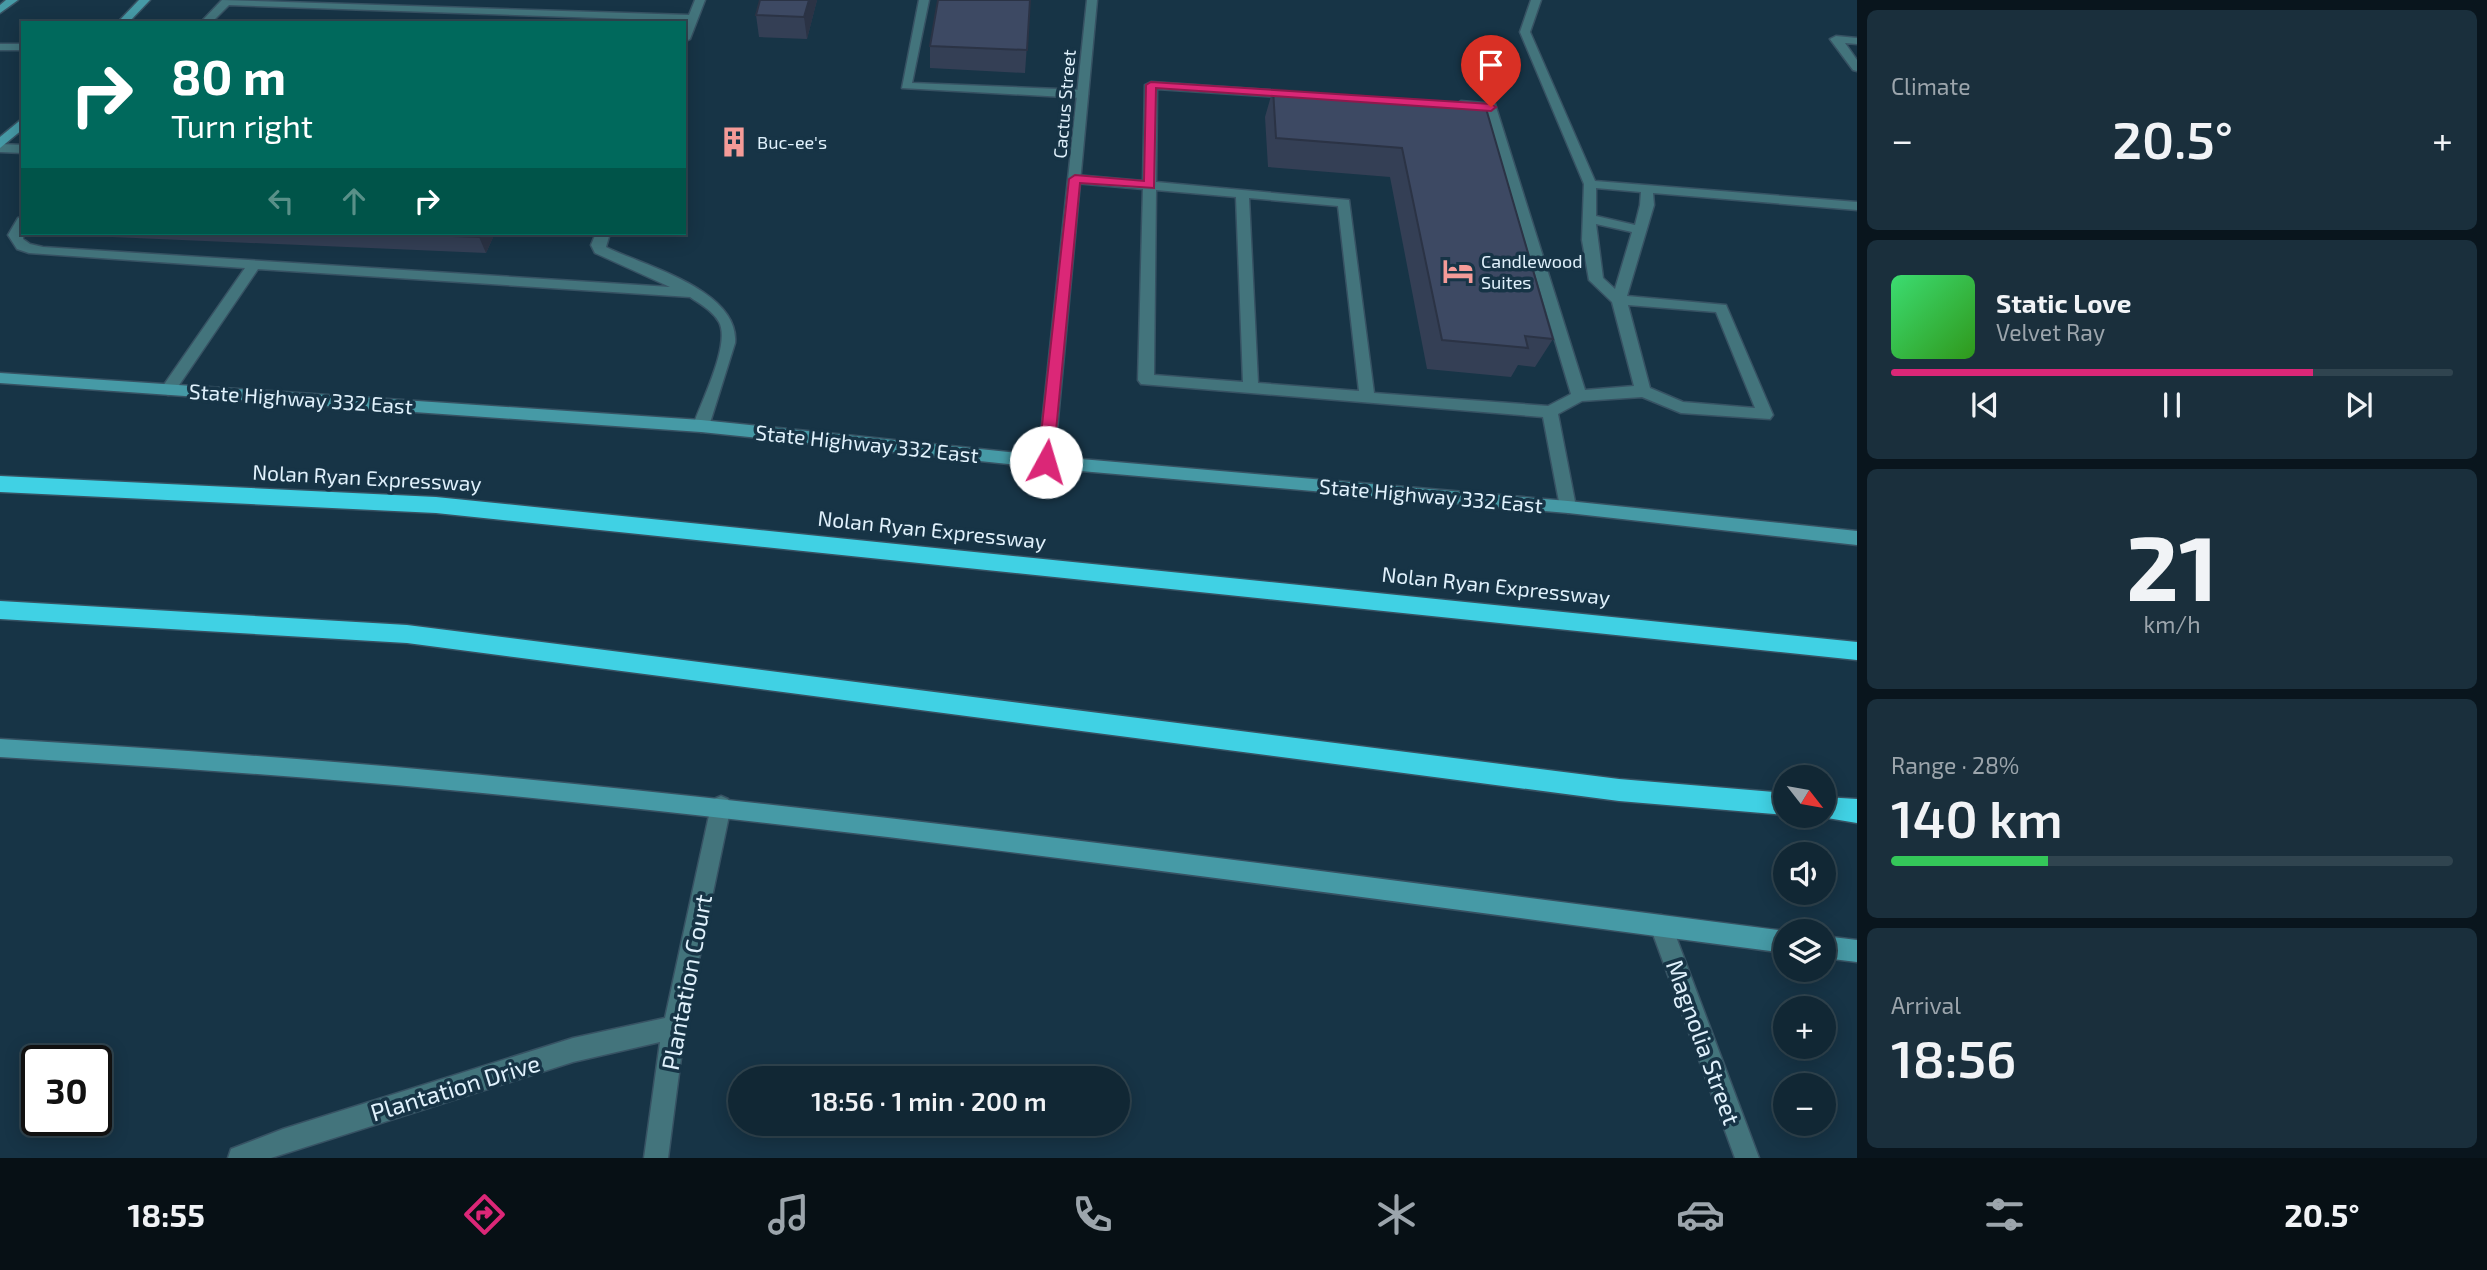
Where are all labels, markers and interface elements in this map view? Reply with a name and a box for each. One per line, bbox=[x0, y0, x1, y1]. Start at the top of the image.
pin bbox=[1461, 35, 1521, 107]
text: 80 m bbox=[171, 46, 286, 105]
icon: arrive bbox=[1472, 46, 1510, 84]
street label: Cactus Street bbox=[1048, 48, 1080, 159]
icon: right bbox=[56, 49, 147, 140]
text: Climate bbox=[1891, 72, 1971, 100]
text: Turn right bbox=[171, 106, 313, 144]
text: 20.5° bbox=[2112, 107, 2233, 169]
text: − bbox=[1891, 116, 1913, 162]
text: + bbox=[2432, 116, 2453, 162]
building icon: Buc-ee's bbox=[717, 125, 751, 159]
place label: Buc-ee's bbox=[757, 131, 827, 153]
icon: left bbox=[262, 182, 300, 220]
icon: ahead bbox=[335, 182, 373, 220]
icon: right bbox=[408, 182, 446, 220]
place label: Candlewood Suites bbox=[1481, 250, 1582, 293]
hotel icon: Candlewood Suites bbox=[1441, 254, 1475, 288]
text: Static Love bbox=[1996, 287, 2132, 318]
text: Velvet Ray bbox=[1996, 318, 2105, 346]
street label: State Highway 332 East bbox=[188, 378, 414, 418]
icon: previous bbox=[1966, 386, 2004, 424]
icon: pause bbox=[2153, 386, 2191, 424]
icon: next bbox=[2340, 386, 2378, 424]
street label: State Highway 332 East bbox=[754, 419, 980, 467]
position arrow bbox=[1009, 425, 1083, 499]
street label: Nolan Ryan Expressway bbox=[252, 459, 482, 495]
street label: State Highway 332 East bbox=[1318, 473, 1544, 517]
street label: Nolan Ryan Expressway bbox=[817, 505, 1047, 553]
text: 21 bbox=[2126, 510, 2218, 619]
street label: Nolan Ryan Expressway bbox=[1381, 561, 1611, 609]
text: km/h bbox=[2143, 610, 2201, 638]
text: Range · 28% bbox=[1891, 751, 2019, 779]
north arrow bbox=[1773, 765, 1836, 828]
map controls bbox=[1773, 765, 1836, 1136]
text: 140 km bbox=[1891, 786, 2063, 848]
button: sound bbox=[1773, 842, 1836, 905]
street label: Plantation Court bbox=[655, 892, 717, 1072]
button: layers bbox=[1773, 919, 1836, 982]
street label: Magnolia Street bbox=[1661, 956, 1747, 1128]
text: Arrival bbox=[1891, 991, 1961, 1019]
button: + bbox=[1773, 996, 1836, 1059]
text: 18:56 bbox=[1891, 1026, 2016, 1088]
speed limit sign: 30 bbox=[21, 1045, 112, 1136]
street label: Plantation Drive bbox=[367, 1047, 543, 1127]
button: − bbox=[1773, 1073, 1836, 1136]
text: 18:56 · 1 min · 200 m bbox=[811, 1085, 1047, 1116]
icon: directions bbox=[460, 1190, 509, 1239]
icon: music bbox=[764, 1190, 813, 1239]
icon: phone bbox=[1068, 1190, 1117, 1239]
icon: climate bbox=[1372, 1190, 1421, 1239]
icon: car bbox=[1676, 1190, 1725, 1239]
icon: filters bbox=[1980, 1190, 2029, 1239]
text: 18:55 bbox=[128, 1195, 205, 1233]
text: 20.5° bbox=[2284, 1195, 2359, 1233]

